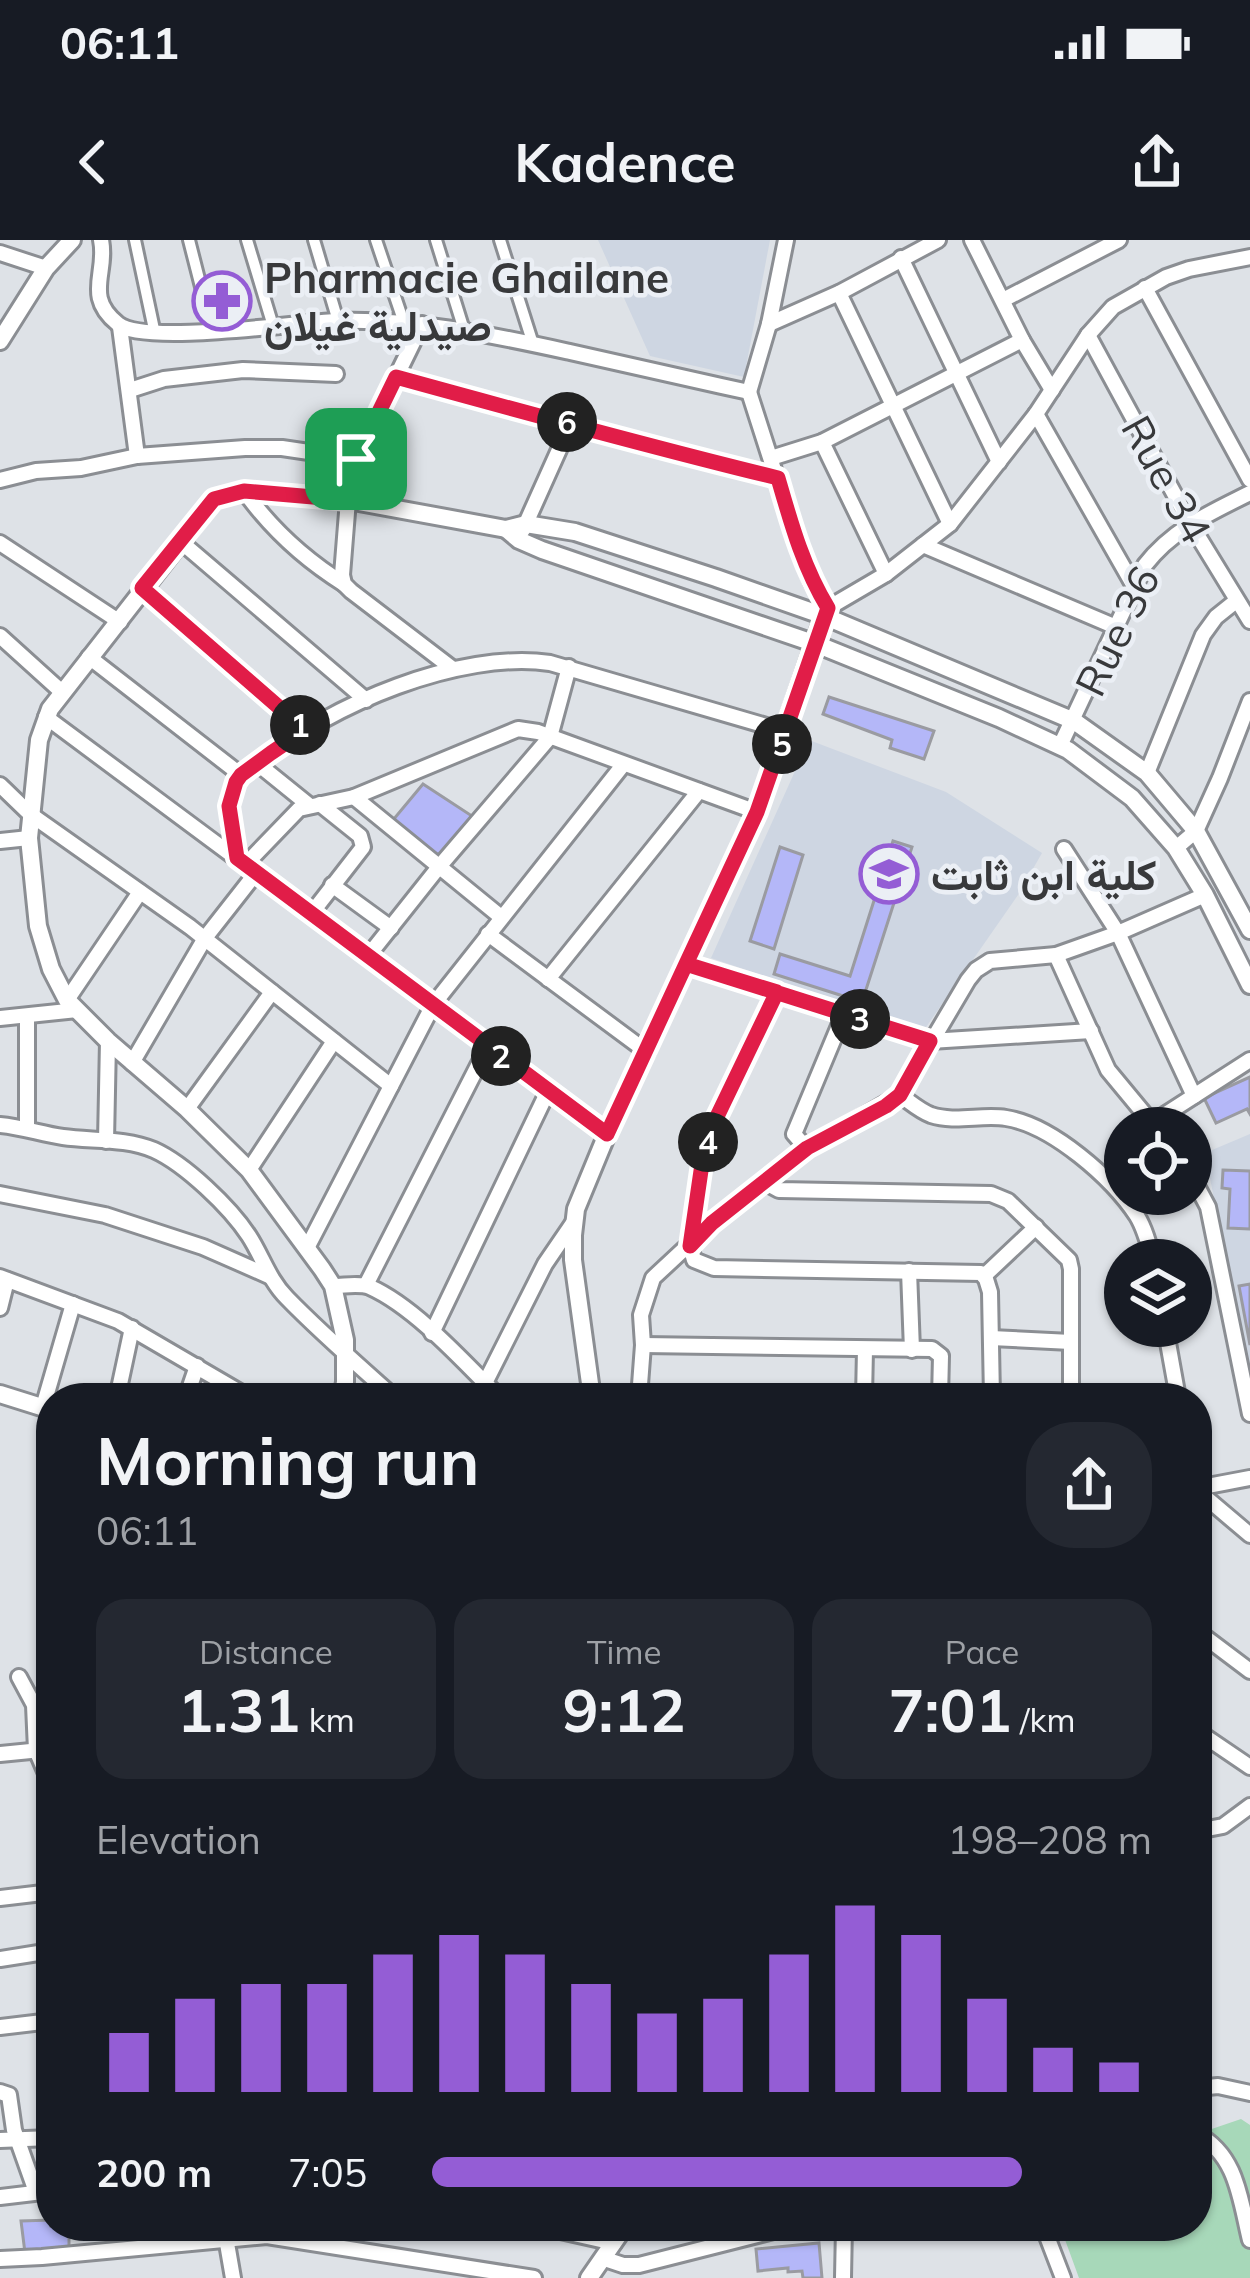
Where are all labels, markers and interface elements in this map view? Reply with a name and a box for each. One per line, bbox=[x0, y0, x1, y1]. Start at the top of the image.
text: 06:11 bbox=[60, 14, 179, 70]
text: Kadence bbox=[514, 128, 736, 196]
icon: back bbox=[60, 129, 126, 195]
icon: share bbox=[1124, 129, 1190, 195]
place label: Pharmacie Ghailane صيدلية غيلان bbox=[264, 251, 669, 352]
pharmacy icon: Pharmacie Ghailane صيدلية غيلان bbox=[191, 270, 253, 332]
pin: 6 bbox=[537, 392, 597, 452]
text: 6 bbox=[557, 401, 577, 442]
street label: Rue 34 bbox=[1110, 406, 1224, 552]
pin bbox=[305, 408, 407, 510]
icon: arrive bbox=[323, 426, 389, 492]
street label: Rue 36 bbox=[1063, 558, 1171, 704]
pin: 1 bbox=[270, 695, 330, 755]
text: 1 bbox=[290, 704, 310, 745]
pin: 5 bbox=[752, 714, 812, 774]
text: 5 bbox=[772, 723, 792, 764]
school or university icon: كلية ابن ثابت bbox=[858, 843, 920, 905]
place label: كلية ابن ثابت bbox=[931, 848, 1156, 901]
pin: 3 bbox=[830, 989, 890, 1049]
text: 3 bbox=[850, 998, 870, 1039]
pin: 2 bbox=[471, 1026, 531, 1086]
text: 2 bbox=[491, 1035, 511, 1076]
map controls bbox=[1104, 1107, 1212, 1347]
button: locate bbox=[1104, 1107, 1212, 1215]
pin: 4 bbox=[678, 1112, 738, 1172]
text: 4 bbox=[698, 1121, 718, 1162]
button: layers bbox=[1104, 1239, 1212, 1347]
text: Morning run bbox=[96, 1419, 479, 1502]
button: share bbox=[1026, 1422, 1152, 1548]
text: 06:11 bbox=[96, 1506, 199, 1555]
text: Distance bbox=[199, 1631, 333, 1672]
text: Time bbox=[587, 1631, 661, 1672]
text: Pace bbox=[945, 1631, 1019, 1672]
text: 1.31 bbox=[177, 1672, 300, 1747]
text: 9:12 bbox=[563, 1672, 685, 1747]
text: 7:01 bbox=[889, 1672, 1011, 1747]
text: km bbox=[300, 1699, 355, 1740]
text: /km bbox=[1011, 1699, 1075, 1740]
text: Elevation bbox=[96, 1815, 261, 1864]
text: 198–208 m bbox=[947, 1815, 1152, 1864]
text: 200 m bbox=[96, 2148, 212, 2197]
text: 7:05 bbox=[288, 2148, 367, 2197]

